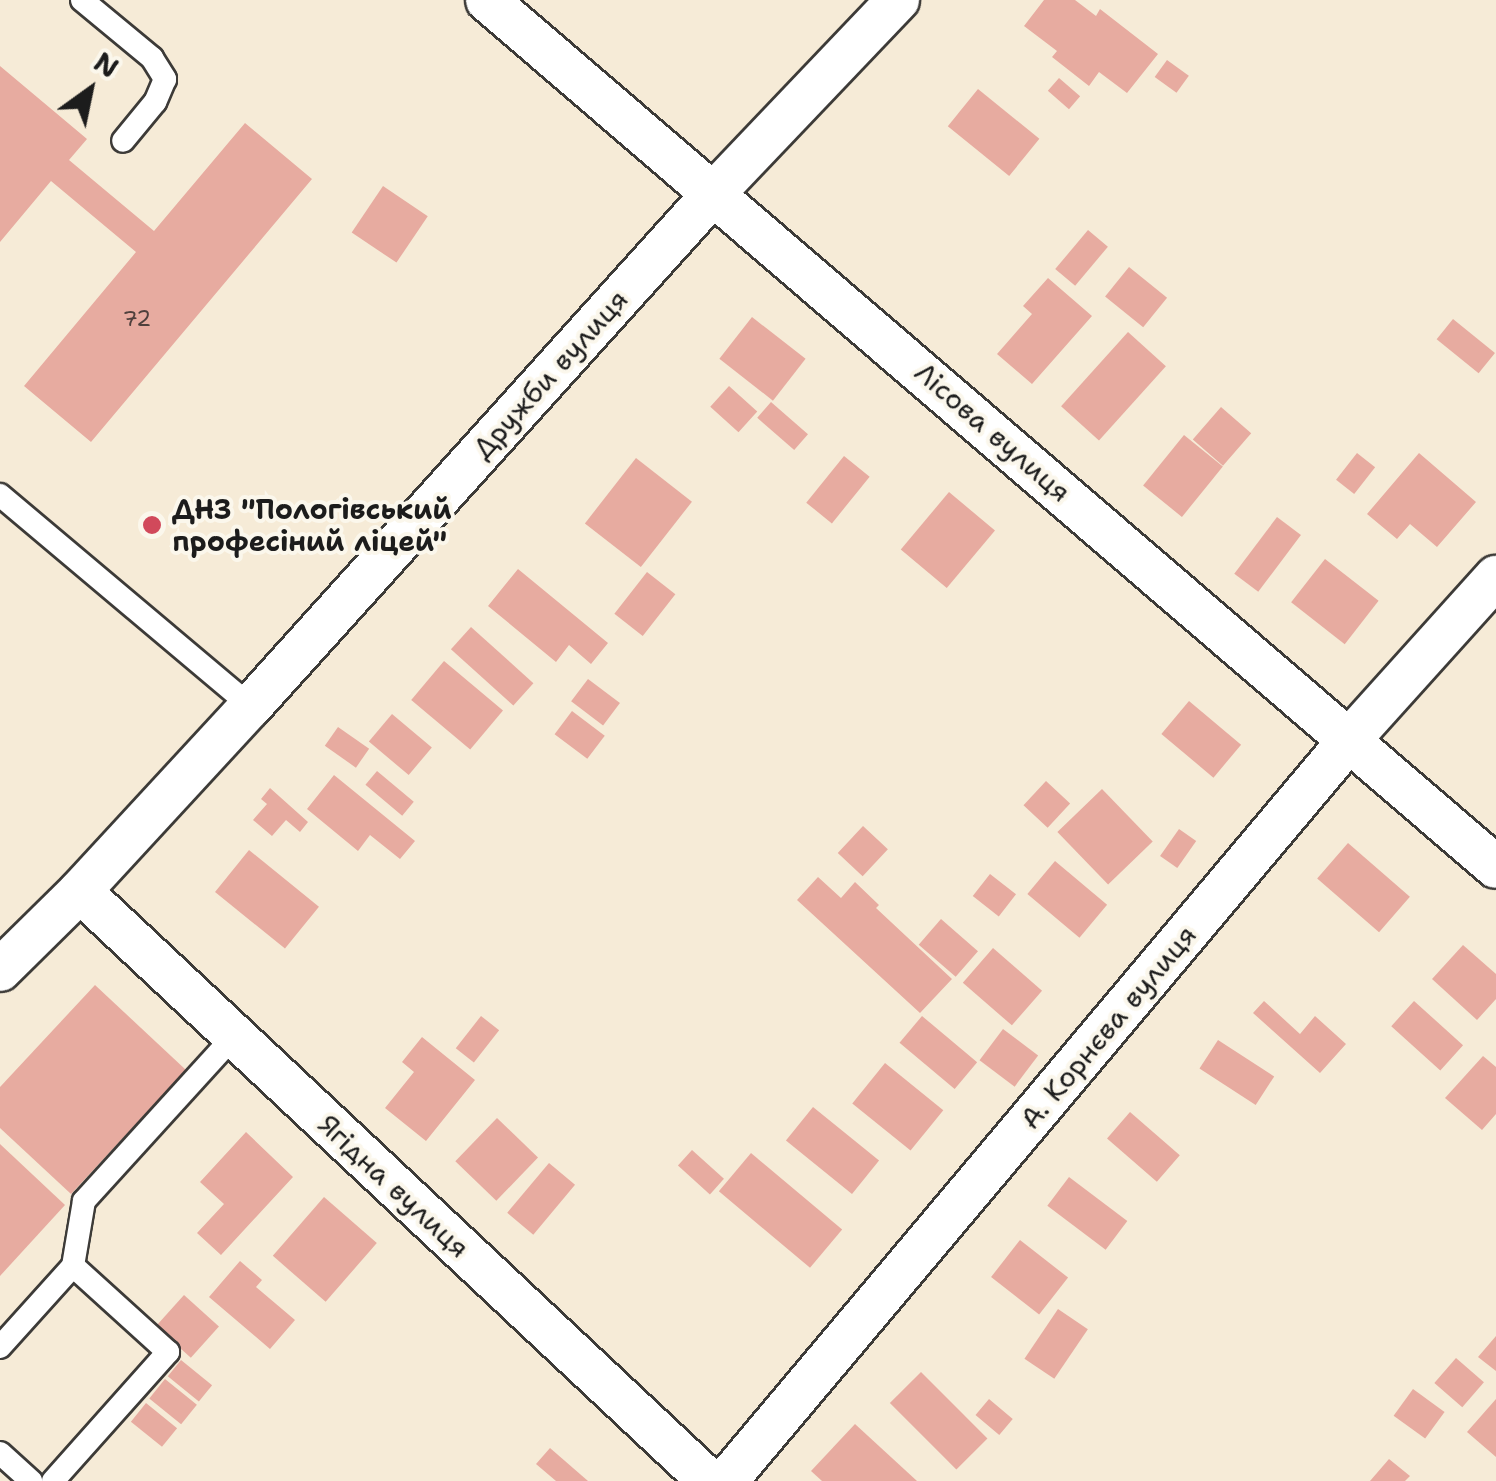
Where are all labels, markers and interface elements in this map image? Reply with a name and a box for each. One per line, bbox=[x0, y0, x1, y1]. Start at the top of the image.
north arrow bbox=[40, 40, 140, 140]
text: N bbox=[87, 43, 126, 87]
street label: Дружби вулиця bbox=[465, 283, 635, 465]
house number: 72 bbox=[123, 306, 151, 332]
street label: Лісова вулиця bbox=[908, 355, 1078, 509]
place label: ДНЗ "Пологівський професіний ліцей" bbox=[172, 492, 452, 558]
marker: ДНЗ "Пологівський професіний ліцей" bbox=[141, 514, 163, 536]
street label: А. Корнєва вулиця bbox=[1013, 918, 1203, 1136]
street label: Ягідна вулиця bbox=[312, 1107, 476, 1265]

